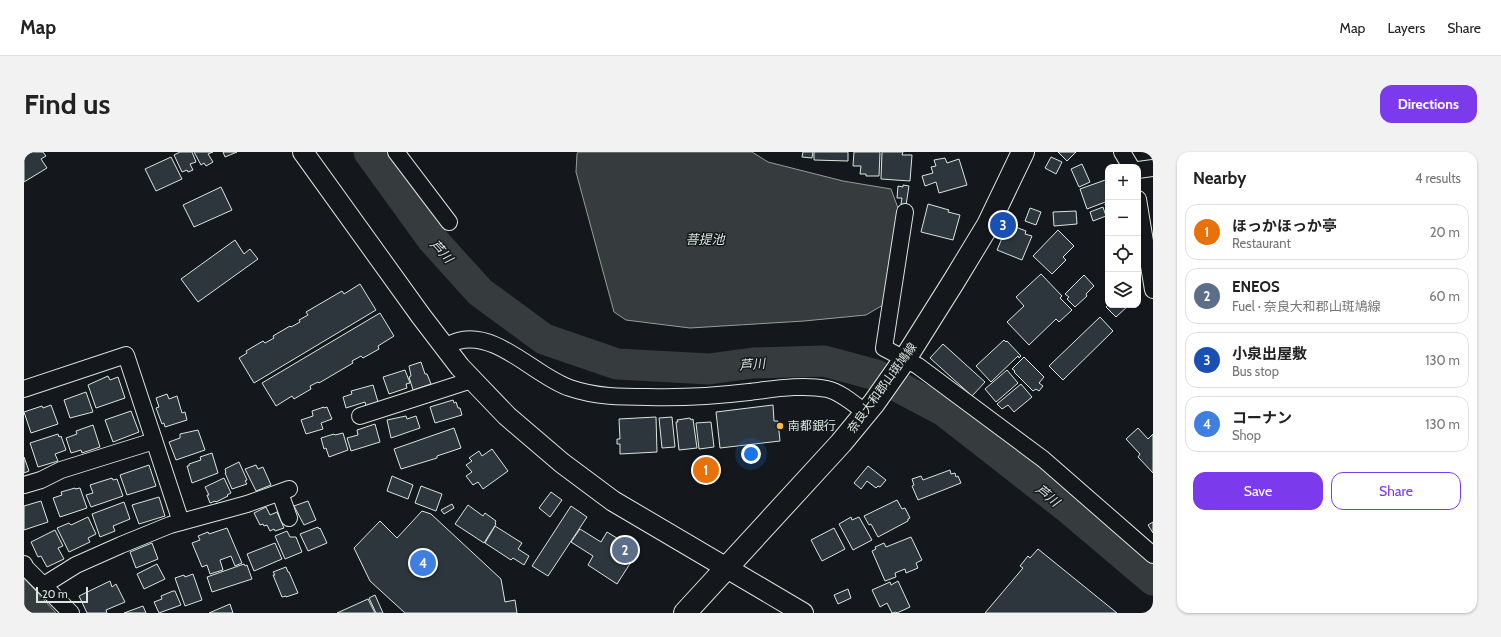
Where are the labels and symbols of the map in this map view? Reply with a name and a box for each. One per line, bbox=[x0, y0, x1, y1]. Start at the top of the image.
pin: 3 bbox=[990, 210, 1016, 240]
water label: 菩提池 bbox=[685, 231, 726, 247]
water label: 芦川 bbox=[427, 236, 458, 267]
street label: 奈良大和郡山斑鳩線 bbox=[844, 340, 919, 436]
water label: 芦川 bbox=[738, 355, 768, 373]
place label: 南都銀行 bbox=[788, 418, 836, 433]
marker: 南都銀行 bbox=[775, 421, 785, 431]
your location bbox=[741, 444, 761, 464]
pin: 1 bbox=[693, 455, 719, 485]
water label: 芦川 bbox=[1033, 481, 1065, 511]
pin: 2 bbox=[612, 535, 638, 565]
pin: 4 bbox=[410, 548, 436, 578]
scale bar bbox=[36, 585, 88, 604]

